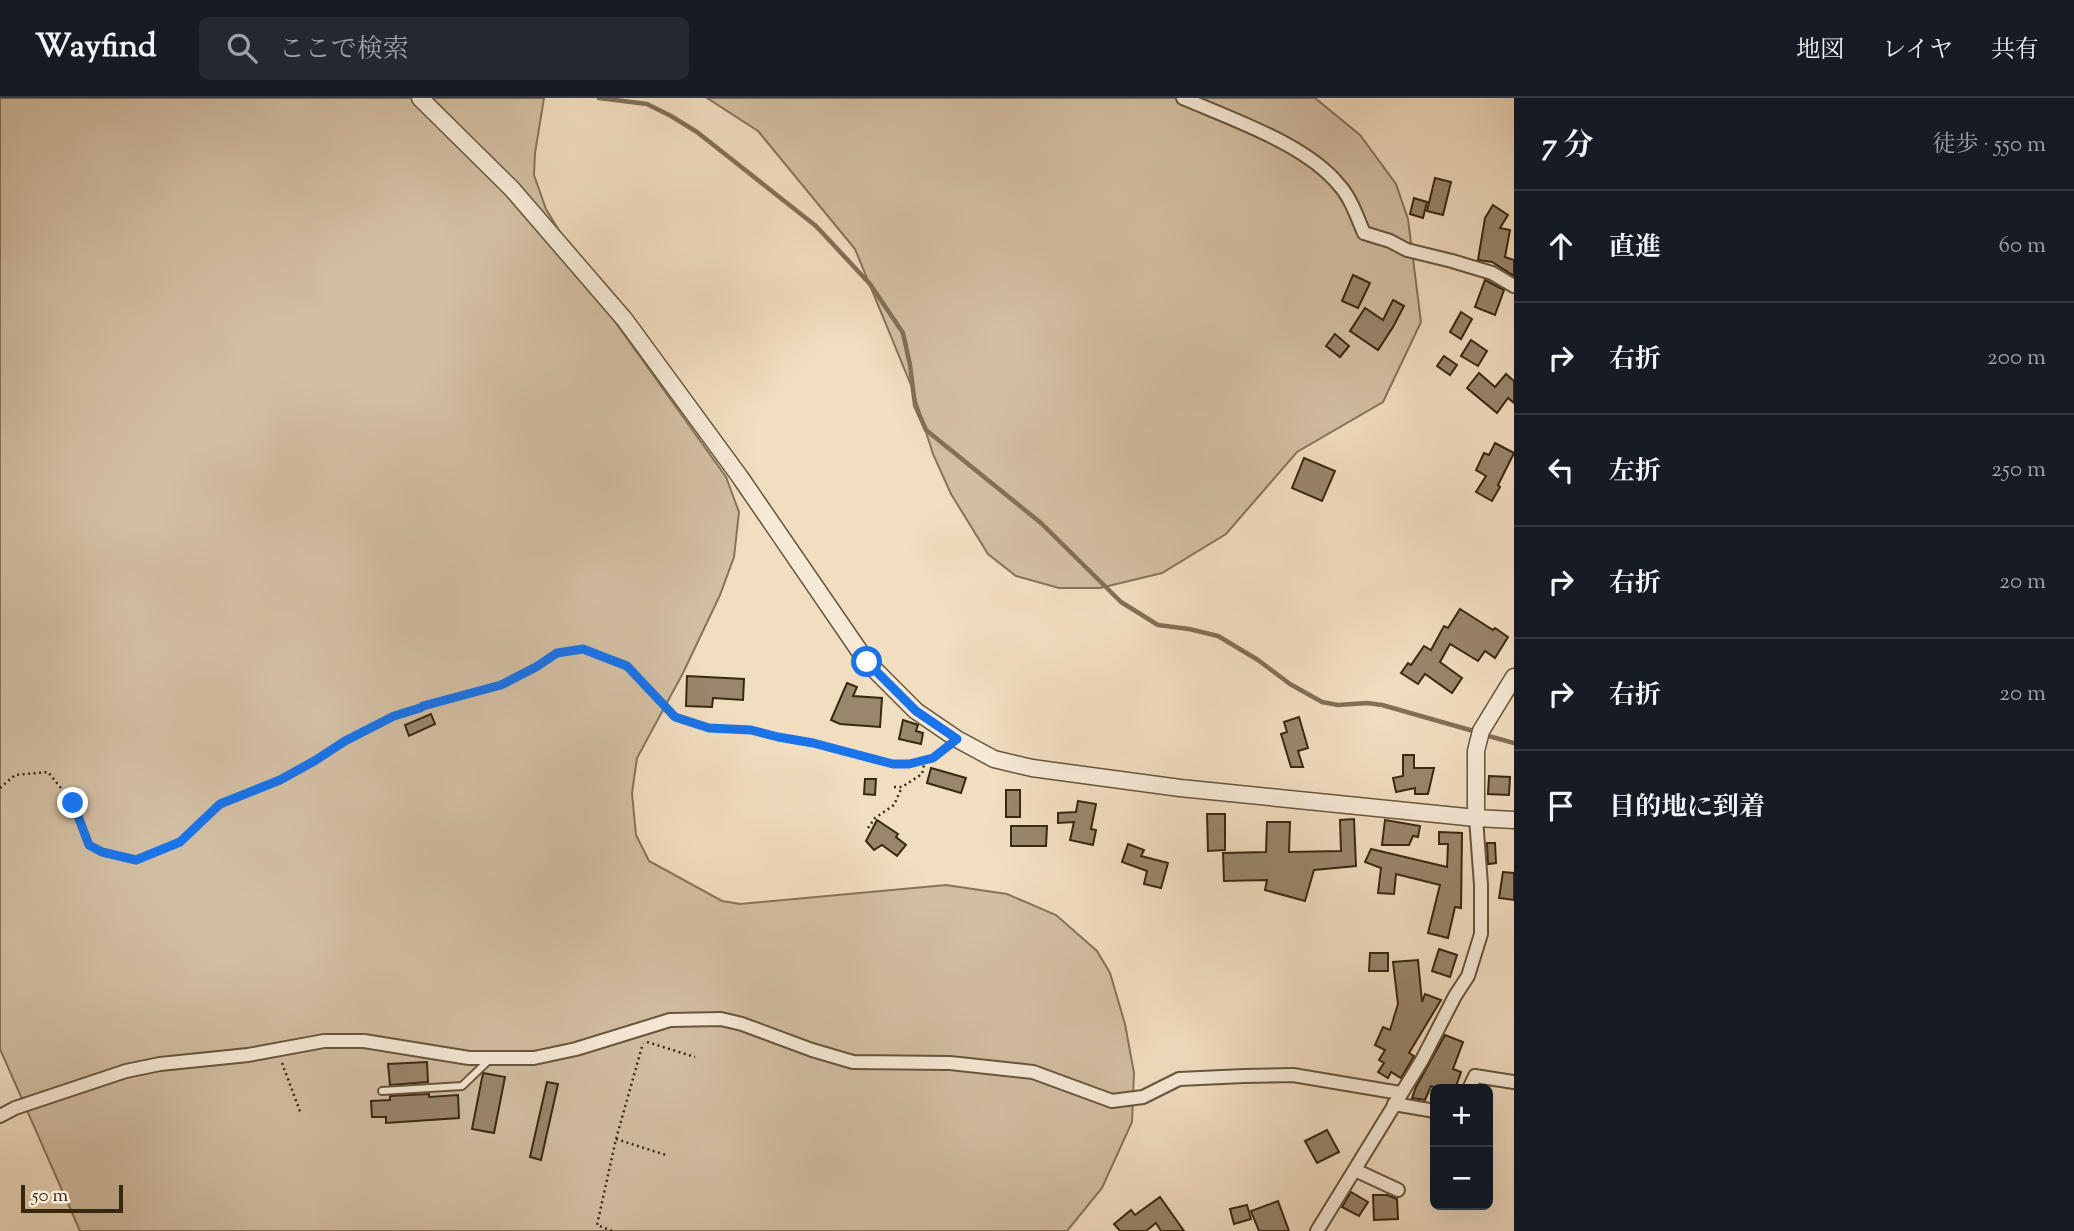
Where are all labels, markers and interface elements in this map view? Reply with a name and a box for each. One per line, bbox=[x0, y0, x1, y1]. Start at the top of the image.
search box bbox=[199, 17, 689, 80]
text: Wayfind bbox=[35, 24, 157, 72]
icon: search bbox=[223, 29, 261, 67]
text: ここで検索 bbox=[279, 32, 409, 69]
text: 地図 bbox=[1796, 34, 1844, 68]
text: レイヤ bbox=[1882, 34, 1953, 68]
text: 共有 bbox=[1991, 34, 2039, 68]
text: 7 分 bbox=[1542, 125, 1593, 168]
text: 徒歩 · 550 m bbox=[1932, 129, 2046, 162]
icon: ahead bbox=[1542, 227, 1580, 265]
text: 直進 bbox=[1609, 230, 1661, 267]
text: 60 m bbox=[1998, 230, 2046, 263]
icon: right bbox=[1542, 339, 1580, 377]
text: 右折 bbox=[1609, 342, 1661, 379]
text: 200 m bbox=[1987, 342, 2046, 375]
icon: left bbox=[1542, 451, 1580, 489]
text: 左折 bbox=[1609, 454, 1661, 491]
text: 250 m bbox=[1991, 454, 2046, 487]
icon: right bbox=[1542, 563, 1580, 601]
text: 右折 bbox=[1609, 566, 1661, 603]
text: 20 m bbox=[1999, 566, 2046, 599]
route start bbox=[851, 646, 882, 677]
icon: right bbox=[1542, 675, 1580, 713]
text: 右折 bbox=[1609, 678, 1661, 715]
text: 20 m bbox=[1999, 678, 2046, 711]
route end bbox=[57, 787, 88, 818]
icon: arrive bbox=[1542, 787, 1580, 825]
text: 目的地に到着 bbox=[1609, 790, 1765, 827]
map controls bbox=[1430, 1084, 1493, 1210]
button: + bbox=[1430, 1084, 1493, 1147]
button: − bbox=[1430, 1147, 1493, 1210]
scale bar bbox=[21, 1182, 122, 1214]
text: 50 m bbox=[32, 1183, 68, 1210]

